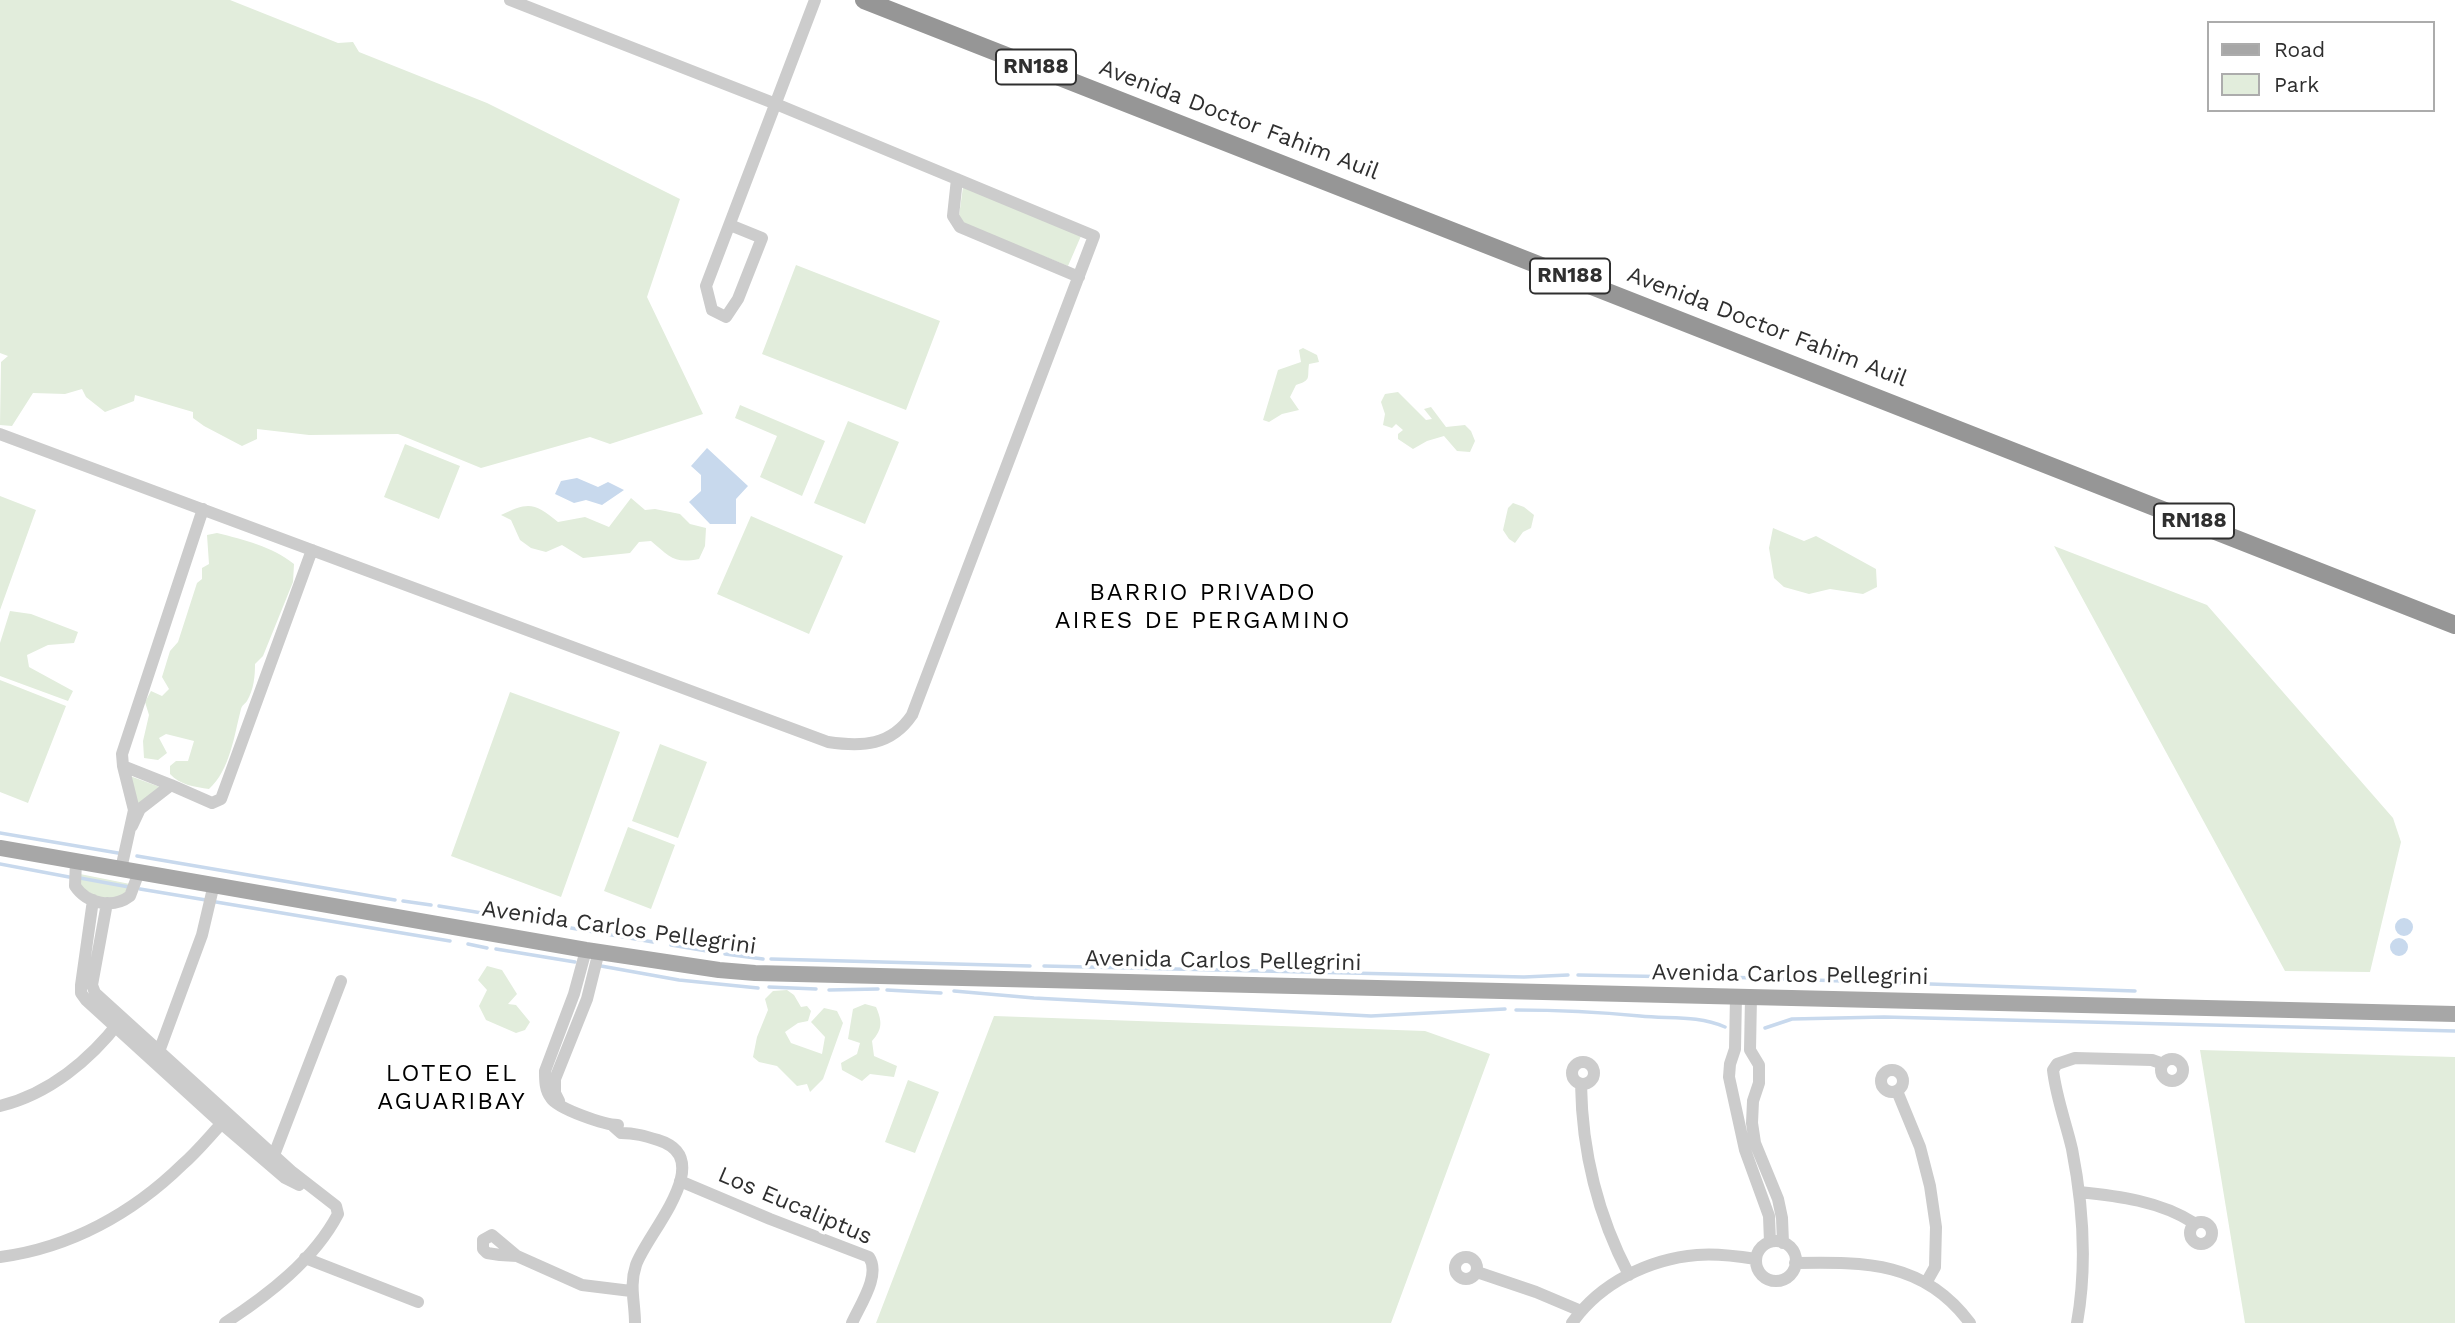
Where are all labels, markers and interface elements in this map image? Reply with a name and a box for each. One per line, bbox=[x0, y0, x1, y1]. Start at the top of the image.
legend bbox=[2206, 21, 2434, 112]
text: Road bbox=[2274, 37, 2325, 62]
road number: RN188 bbox=[996, 50, 1076, 84]
street label: Avenida Doctor Fahim Auil bbox=[1095, 54, 1383, 186]
text: Park bbox=[2274, 72, 2319, 97]
road number: RN188 bbox=[1530, 258, 1610, 294]
street label: Avenida Doctor Fahim Auil bbox=[1623, 261, 1911, 393]
road number: RN188 bbox=[2154, 504, 2234, 538]
district label: BARRIO PRIVADO AIRES DE PERGAMINO bbox=[1057, 579, 1349, 635]
street label: Avenida Carlos Pellegrini bbox=[480, 895, 758, 961]
street label: Avenida Carlos Pellegrini bbox=[1084, 945, 1362, 977]
street label: Avenida Carlos Pellegrini bbox=[1651, 959, 1929, 991]
district label: LOTEO EL AGUARIBAY bbox=[378, 1060, 526, 1116]
street label: Los Eucaliptus bbox=[714, 1161, 876, 1251]

